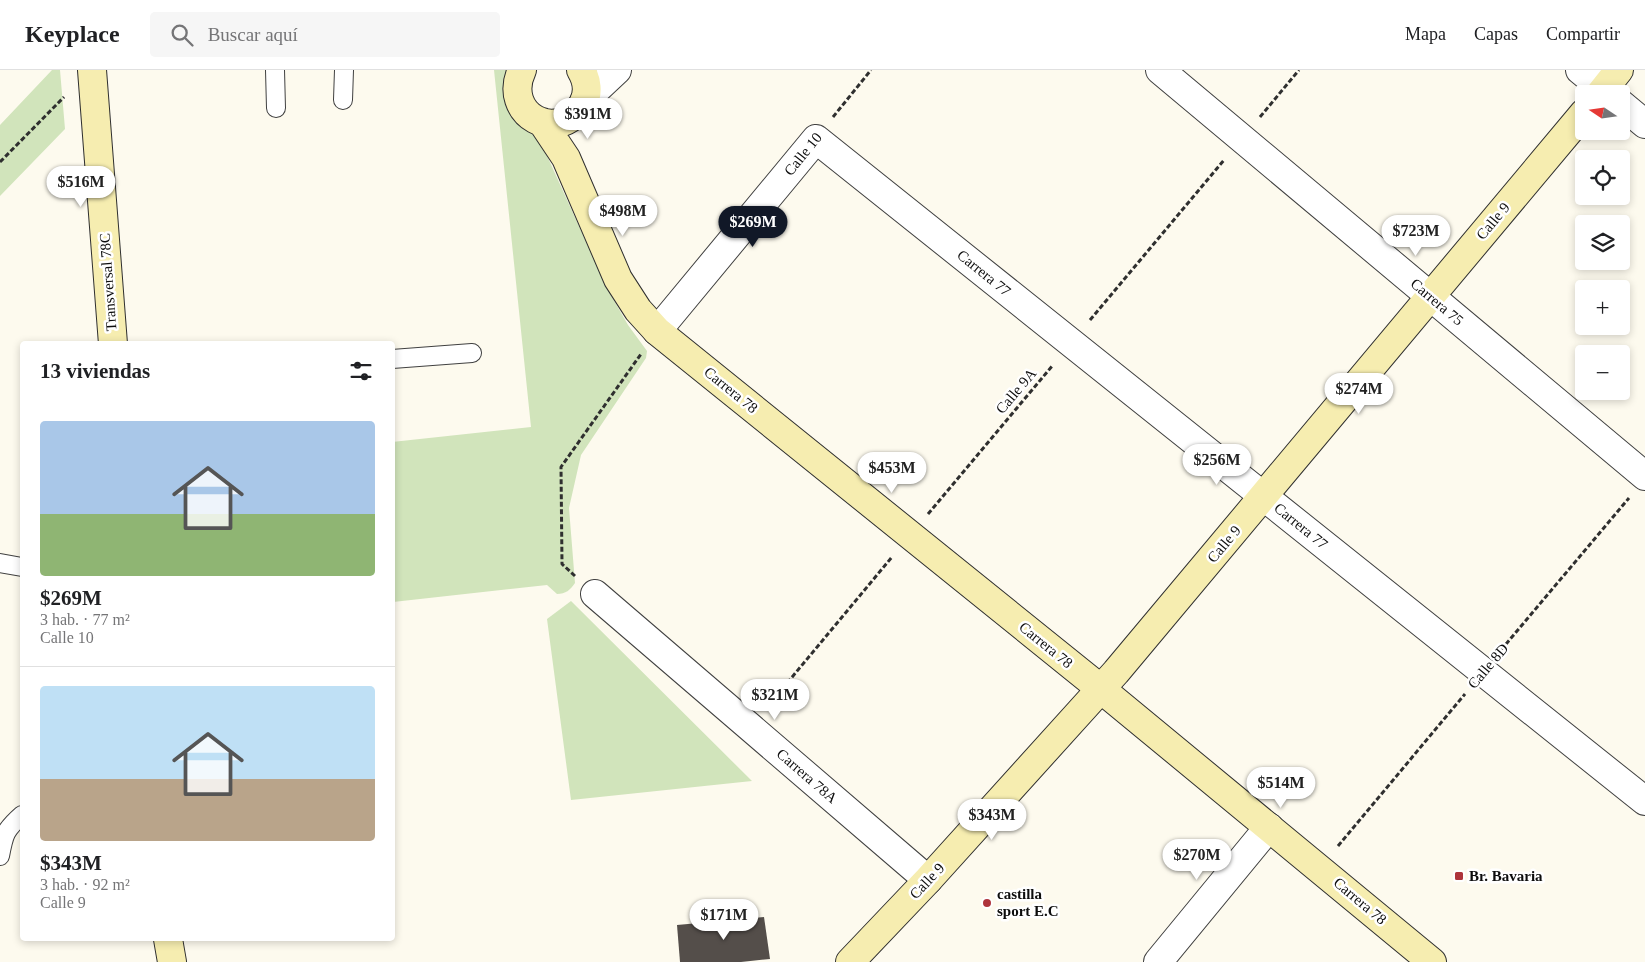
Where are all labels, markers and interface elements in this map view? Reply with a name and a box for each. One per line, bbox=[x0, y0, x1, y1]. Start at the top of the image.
search box bbox=[150, 12, 500, 57]
text: Keyplace bbox=[25, 21, 120, 47]
icon: search bbox=[168, 21, 196, 49]
text: Buscar aquí bbox=[208, 24, 298, 45]
text: Mapa bbox=[1405, 24, 1446, 44]
text: Capas bbox=[1474, 24, 1518, 44]
text: Compartir bbox=[1546, 24, 1620, 44]
north arrow bbox=[1575, 85, 1630, 140]
map controls bbox=[1575, 85, 1630, 400]
pin: $391M bbox=[553, 98, 623, 140]
text: $391M bbox=[564, 105, 612, 122]
street label: Calle 10 bbox=[781, 129, 825, 179]
button: locate bbox=[1575, 150, 1630, 205]
pin: $516M bbox=[46, 166, 116, 208]
text: $516M bbox=[57, 173, 105, 190]
pin: $498M bbox=[588, 194, 658, 237]
street label: Calle 9 bbox=[1473, 199, 1513, 243]
text: $498M bbox=[599, 202, 647, 219]
pin: $269M bbox=[718, 206, 788, 248]
text: $269M bbox=[729, 213, 777, 230]
pin: $723M bbox=[1381, 214, 1451, 257]
button: layers bbox=[1575, 215, 1630, 270]
text: $723M bbox=[1392, 222, 1440, 239]
street label: Transversal 78C bbox=[97, 232, 119, 332]
street label: Carrera 77 bbox=[954, 247, 1014, 300]
street label: Carrera 75 bbox=[1407, 275, 1467, 329]
button: + bbox=[1575, 280, 1630, 335]
button: − bbox=[1575, 345, 1630, 400]
icon: filters bbox=[347, 357, 375, 385]
text: 13 viviendas bbox=[40, 359, 150, 383]
street label: Carrera 78 bbox=[701, 364, 761, 416]
street label: Calle 9A bbox=[993, 365, 1040, 417]
pin: $274M bbox=[1324, 372, 1394, 415]
text: $274M bbox=[1335, 380, 1383, 397]
pin: $256M bbox=[1182, 444, 1252, 486]
text: $256M bbox=[1193, 451, 1241, 468]
pin: $453M bbox=[857, 452, 927, 494]
icon: home bbox=[163, 453, 253, 543]
text: $453M bbox=[868, 459, 916, 476]
street label: Carrera 77 bbox=[1271, 500, 1331, 553]
street label: Calle 9 bbox=[1204, 522, 1244, 566]
text: $269M bbox=[40, 586, 102, 610]
text: 3 hab. · 77 m² bbox=[40, 611, 130, 628]
street label: Carrera 78 bbox=[1016, 619, 1076, 671]
text: Calle 10 bbox=[40, 629, 94, 646]
street label: Calle 8D bbox=[1465, 640, 1512, 692]
pin: $321M bbox=[740, 678, 810, 721]
text: $321M bbox=[751, 686, 799, 703]
icon: home bbox=[163, 719, 253, 809]
street label: Carrera 78A bbox=[774, 746, 841, 807]
pin: $514M bbox=[1246, 766, 1316, 809]
text: $514M bbox=[1257, 774, 1305, 791]
pin: $343M bbox=[957, 798, 1027, 841]
text: $343M bbox=[968, 806, 1016, 823]
pin: $270M bbox=[1162, 838, 1232, 881]
text: $270M bbox=[1173, 846, 1221, 863]
text: $343M bbox=[40, 851, 102, 875]
street label: Calle 9 bbox=[907, 860, 947, 902]
place label: Br. Bavaria bbox=[1469, 868, 1543, 884]
marker: Br. Bavaria bbox=[1453, 870, 1465, 882]
street label: Carrera 78 bbox=[1330, 874, 1390, 928]
text: 3 hab. · 92 m² bbox=[40, 876, 130, 893]
place label: castilla sport E.C bbox=[997, 886, 1059, 919]
text: Calle 9 bbox=[40, 894, 86, 911]
marker: castilla sport E.C bbox=[981, 897, 993, 909]
pin: $171M bbox=[689, 898, 759, 941]
text: $171M bbox=[700, 906, 748, 923]

